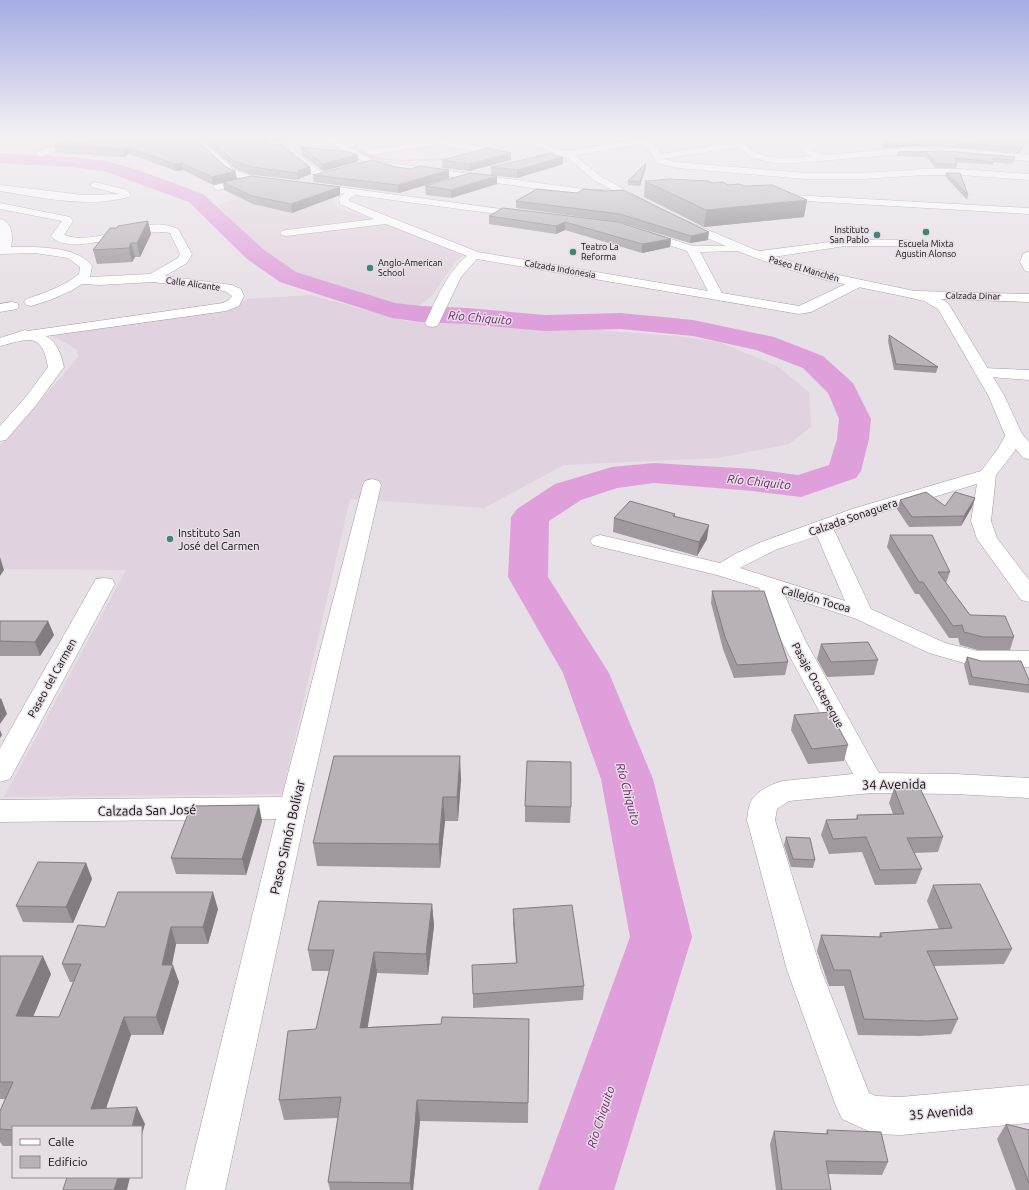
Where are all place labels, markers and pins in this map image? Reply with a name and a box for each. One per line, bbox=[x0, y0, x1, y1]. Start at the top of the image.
place label: Instituto San Pablo bbox=[830, 225, 869, 245]
marker: Escuela Mixta Agustin Alonso bbox=[921, 227, 931, 237]
marker: Instituto San Pablo bbox=[872, 230, 882, 240]
place label: Escuela Mixta Agustin Alonso bbox=[896, 239, 956, 259]
place label: Teatro La Reforma bbox=[581, 242, 619, 262]
marker: Teatro La Reforma bbox=[568, 247, 578, 257]
place label: Anglo-American School bbox=[378, 258, 443, 278]
marker: Anglo-American School bbox=[365, 263, 375, 273]
place label: Instituto San José del Carmen bbox=[178, 527, 260, 552]
marker: Instituto San José del Carmen bbox=[165, 534, 175, 544]

